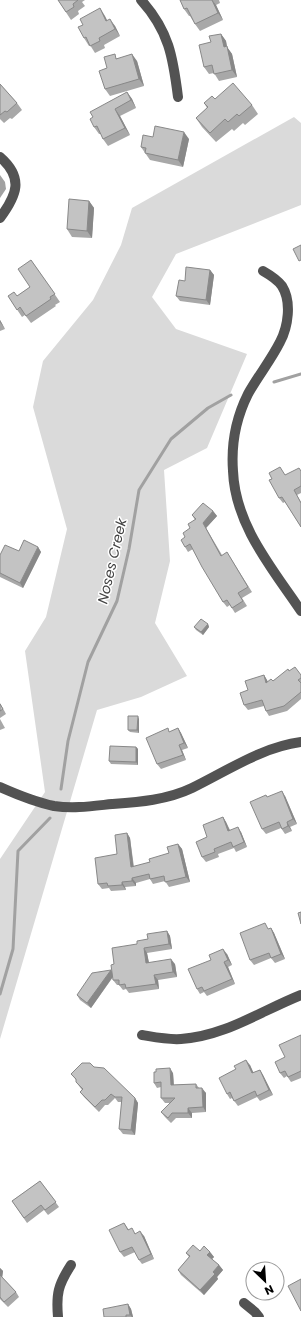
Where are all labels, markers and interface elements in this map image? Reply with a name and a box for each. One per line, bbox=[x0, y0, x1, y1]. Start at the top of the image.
water label: Noses Creek bbox=[92, 516, 132, 606]
north arrow bbox=[245, 1261, 285, 1301]
text: N bbox=[262, 1281, 276, 1299]

